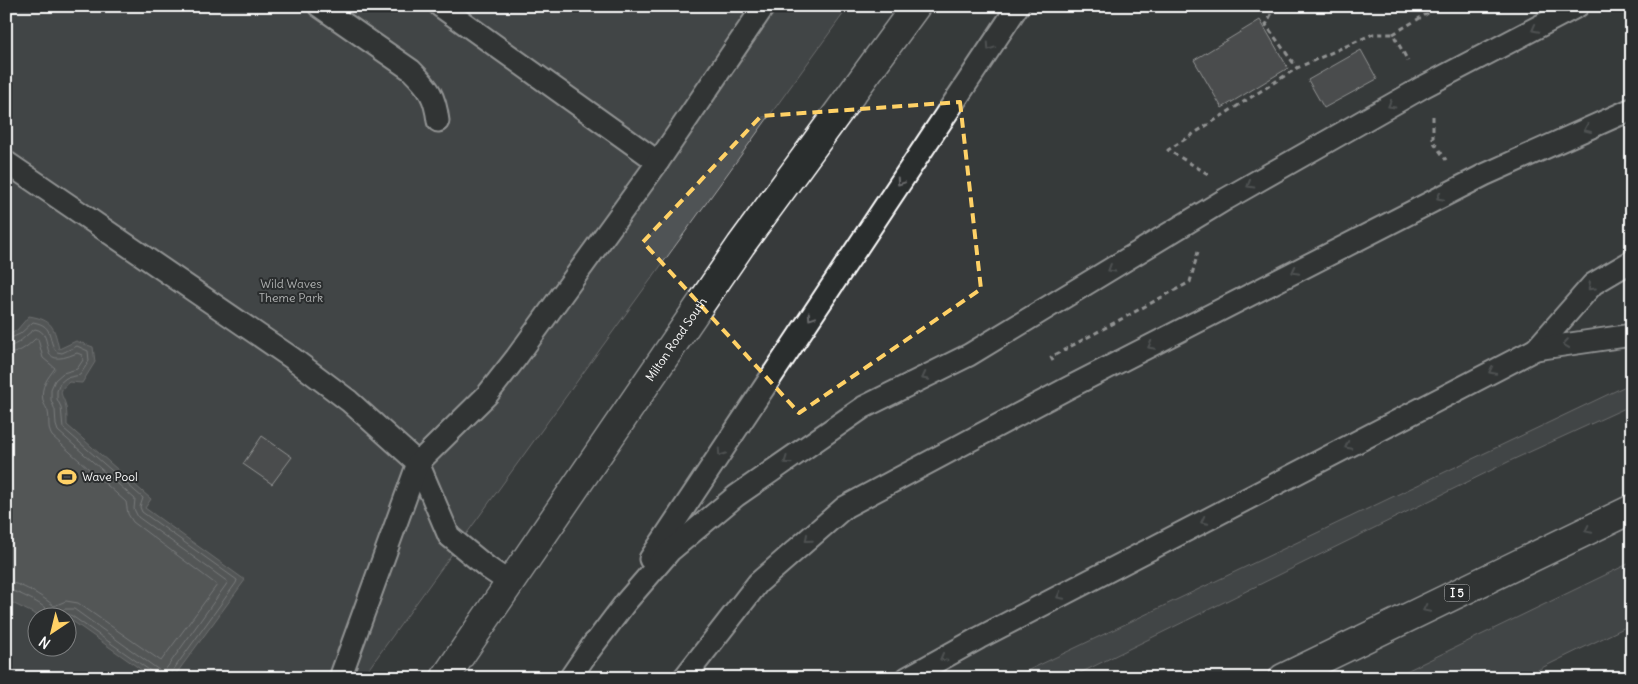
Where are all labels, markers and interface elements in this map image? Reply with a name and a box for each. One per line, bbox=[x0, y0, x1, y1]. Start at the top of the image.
one-way arrow bbox=[1531, 23, 1540, 33]
one-way arrow bbox=[987, 41, 996, 50]
one-way arrow bbox=[1388, 99, 1397, 109]
one-way arrow bbox=[1583, 122, 1592, 133]
one-way arrow bbox=[897, 177, 907, 186]
one-way arrow bbox=[1246, 179, 1255, 189]
one-way arrow bbox=[1436, 191, 1445, 201]
one-way arrow bbox=[1107, 262, 1116, 272]
one-way arrow bbox=[1291, 265, 1300, 275]
park label: Wild Waves Theme Park bbox=[259, 276, 323, 305]
one-way arrow bbox=[1588, 281, 1597, 290]
street label: Milton Road South bbox=[642, 294, 710, 384]
one-way arrow bbox=[807, 312, 817, 321]
one-way arrow bbox=[1562, 339, 1571, 349]
one-way arrow bbox=[1147, 340, 1156, 350]
one-way arrow bbox=[1489, 365, 1498, 375]
one-way arrow bbox=[922, 371, 931, 381]
one-way arrow bbox=[1344, 440, 1353, 450]
one-way arrow bbox=[717, 447, 727, 456]
one-way arrow bbox=[783, 455, 793, 464]
sports icon: Wave Pool bbox=[56, 466, 78, 488]
place label: Wave Pool bbox=[82, 469, 138, 484]
one-way arrow bbox=[1200, 515, 1209, 525]
one-way arrow bbox=[1584, 524, 1593, 534]
one-way arrow bbox=[805, 534, 814, 542]
road number: I 5 bbox=[1444, 584, 1470, 602]
one-way arrow bbox=[1056, 590, 1065, 600]
one-way arrow bbox=[1422, 602, 1431, 613]
north arrow bbox=[28, 606, 78, 656]
text: N bbox=[35, 632, 54, 653]
one-way arrow bbox=[939, 652, 948, 662]

